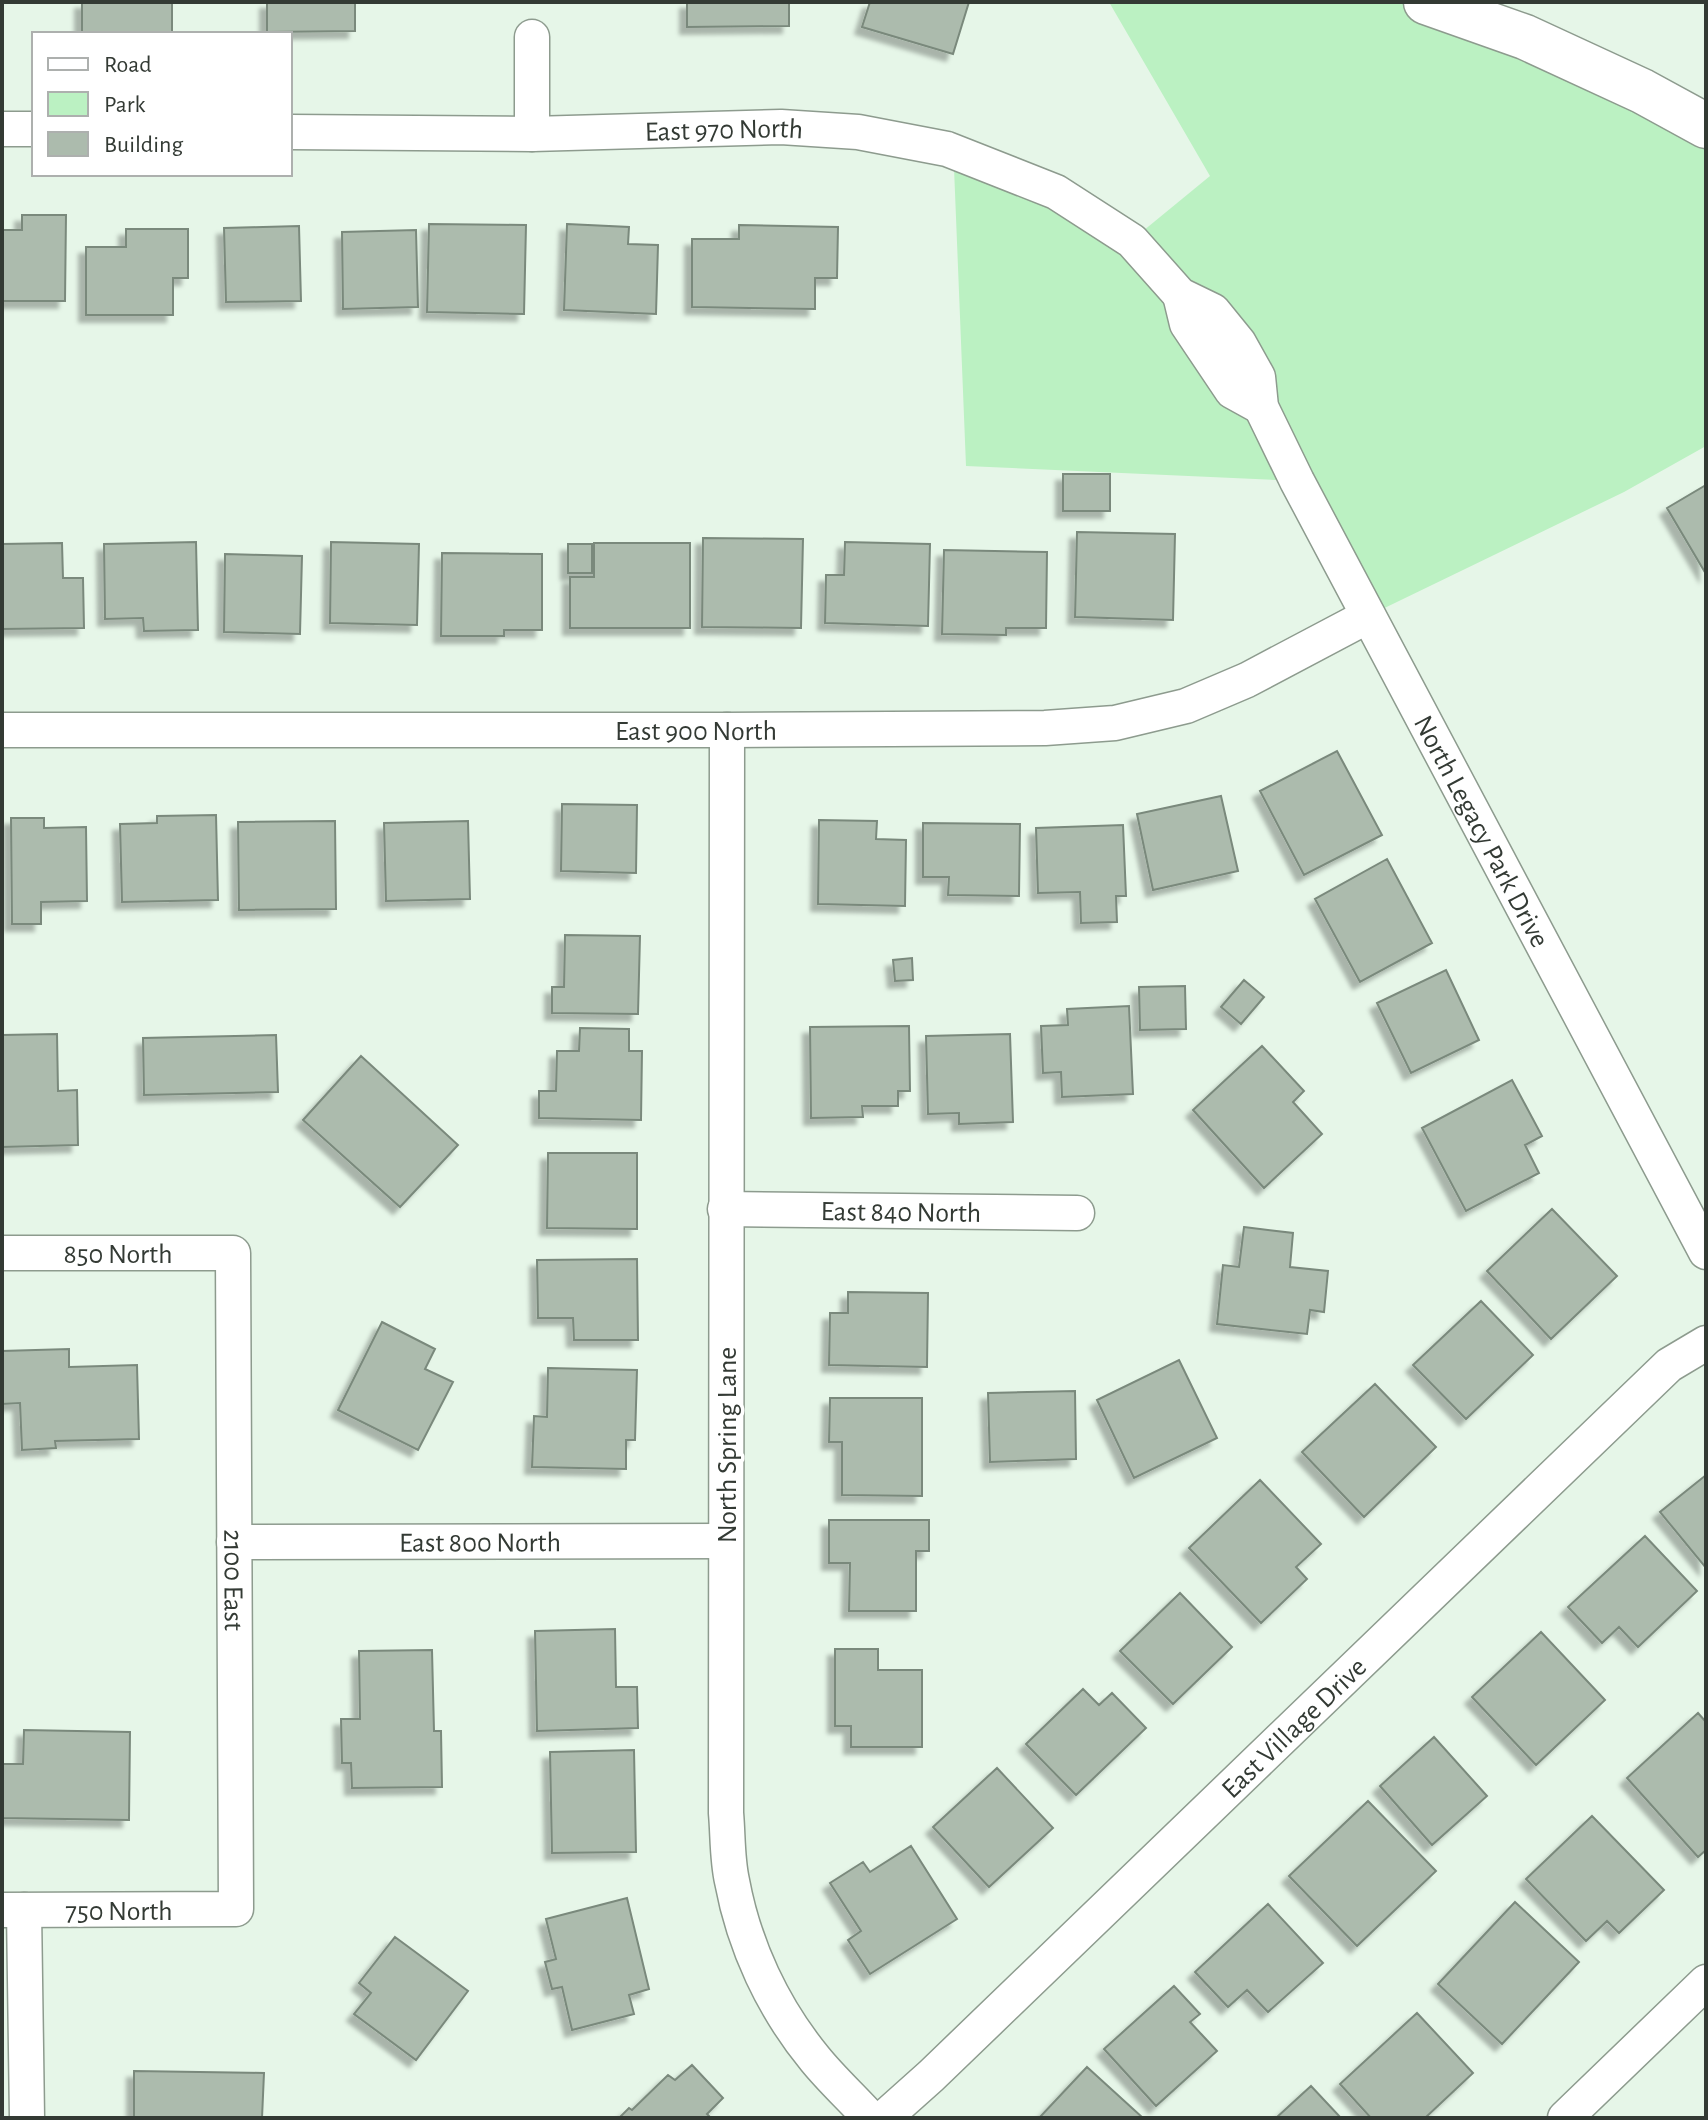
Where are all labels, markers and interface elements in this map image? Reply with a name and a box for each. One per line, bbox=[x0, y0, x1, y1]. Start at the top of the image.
legend bbox=[32, 32, 292, 176]
text: Road bbox=[104, 53, 152, 77]
text: Park bbox=[104, 93, 145, 117]
street label: East 970 North bbox=[644, 115, 804, 147]
text: Building bbox=[104, 133, 183, 157]
street label: North Legacy Park Drive bbox=[1408, 711, 1554, 952]
street label: East 900 North bbox=[615, 718, 777, 746]
street label: East 840 North bbox=[821, 1198, 981, 1228]
street label: 850 North bbox=[63, 1241, 173, 1269]
street label: North Spring Lane bbox=[714, 1347, 742, 1543]
street label: 2100 East bbox=[218, 1529, 247, 1631]
street label: East 800 North bbox=[399, 1529, 561, 1558]
street label: East Village Drive bbox=[1217, 1653, 1372, 1804]
street label: 750 North bbox=[65, 1898, 173, 1926]

